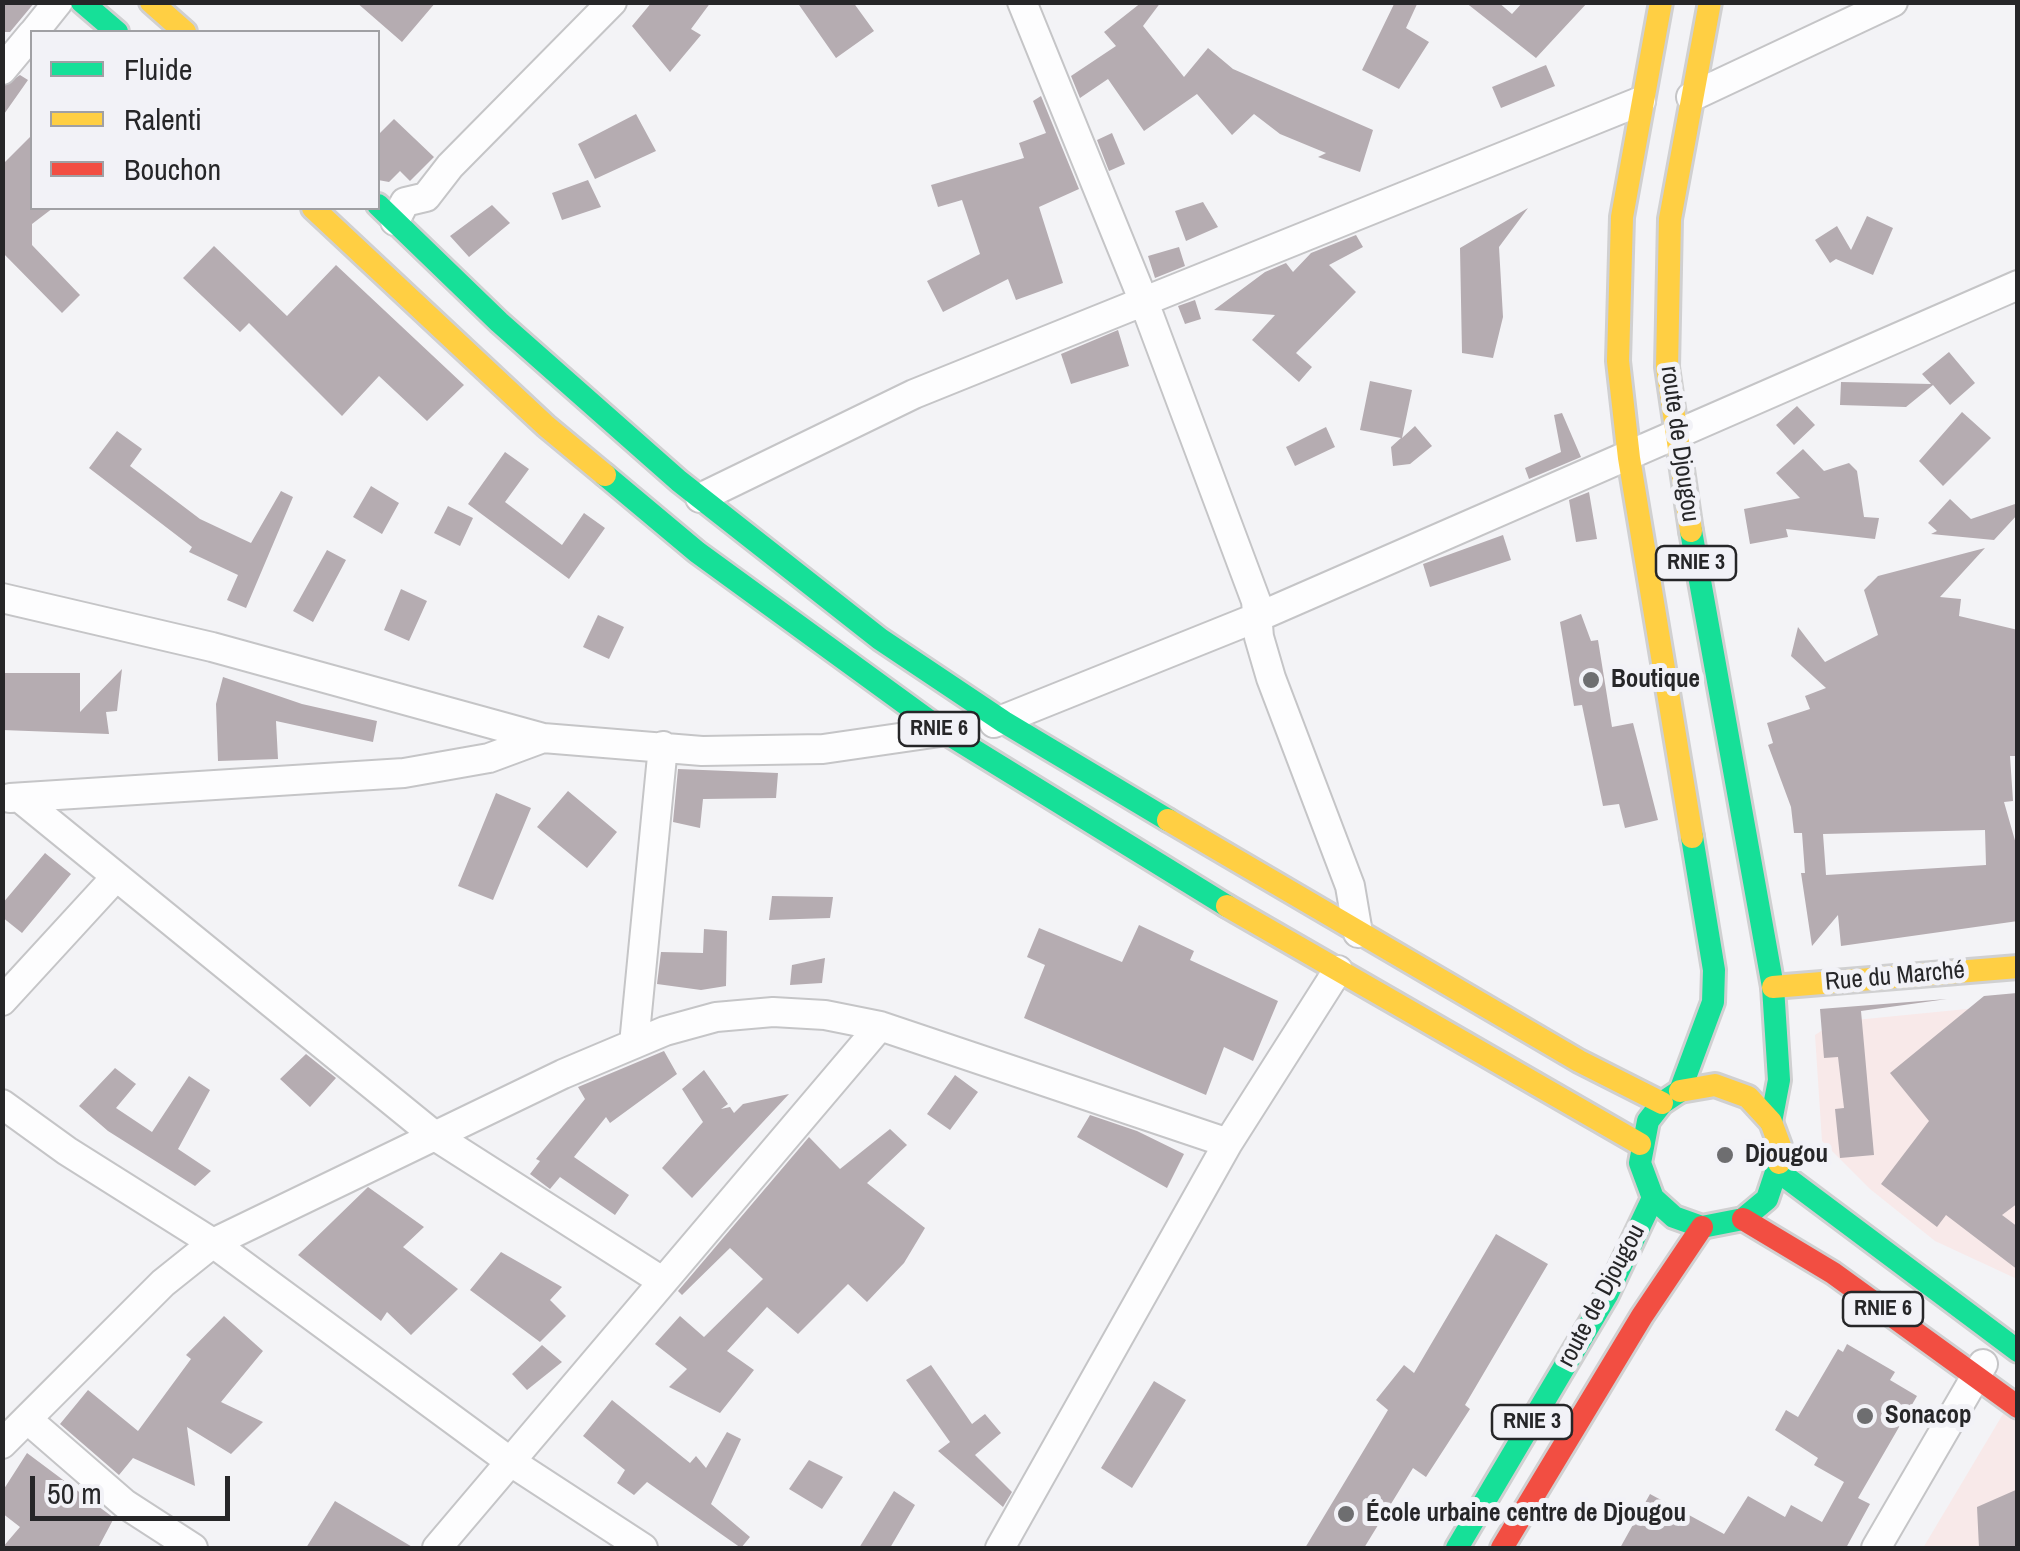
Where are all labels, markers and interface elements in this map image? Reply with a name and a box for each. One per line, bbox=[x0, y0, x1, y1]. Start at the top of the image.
legend bbox=[30, 30, 380, 210]
text: Fluide bbox=[124, 49, 192, 89]
text: Ralenti bbox=[124, 99, 202, 139]
text: Bouchon bbox=[124, 149, 221, 189]
street label: route de Djougou bbox=[1653, 364, 1705, 524]
road number: RNIE 3 bbox=[1656, 546, 1736, 580]
place label: Boutique bbox=[1611, 665, 1700, 695]
marker: Boutique bbox=[1580, 669, 1602, 691]
road number: RNIE 6 bbox=[899, 712, 979, 746]
street label: Rue du Marché bbox=[1824, 956, 1966, 998]
place label: Djougou bbox=[1745, 1140, 1828, 1170]
marker: Djougou bbox=[1714, 1144, 1736, 1166]
street label: route de Djougou bbox=[1552, 1220, 1652, 1372]
road number: RNIE 6 bbox=[1843, 1292, 1923, 1326]
place label: Sonacop bbox=[1885, 1401, 1972, 1431]
road number: RNIE 3 bbox=[1492, 1405, 1572, 1439]
marker: Sonacop bbox=[1854, 1405, 1876, 1427]
scale bar bbox=[35, 1456, 235, 1518]
text: 50 m bbox=[47, 1473, 102, 1513]
place label: École urbaine centre de Djougou bbox=[1366, 1499, 1686, 1529]
marker: École urbaine centre de Djougou bbox=[1335, 1503, 1357, 1525]

